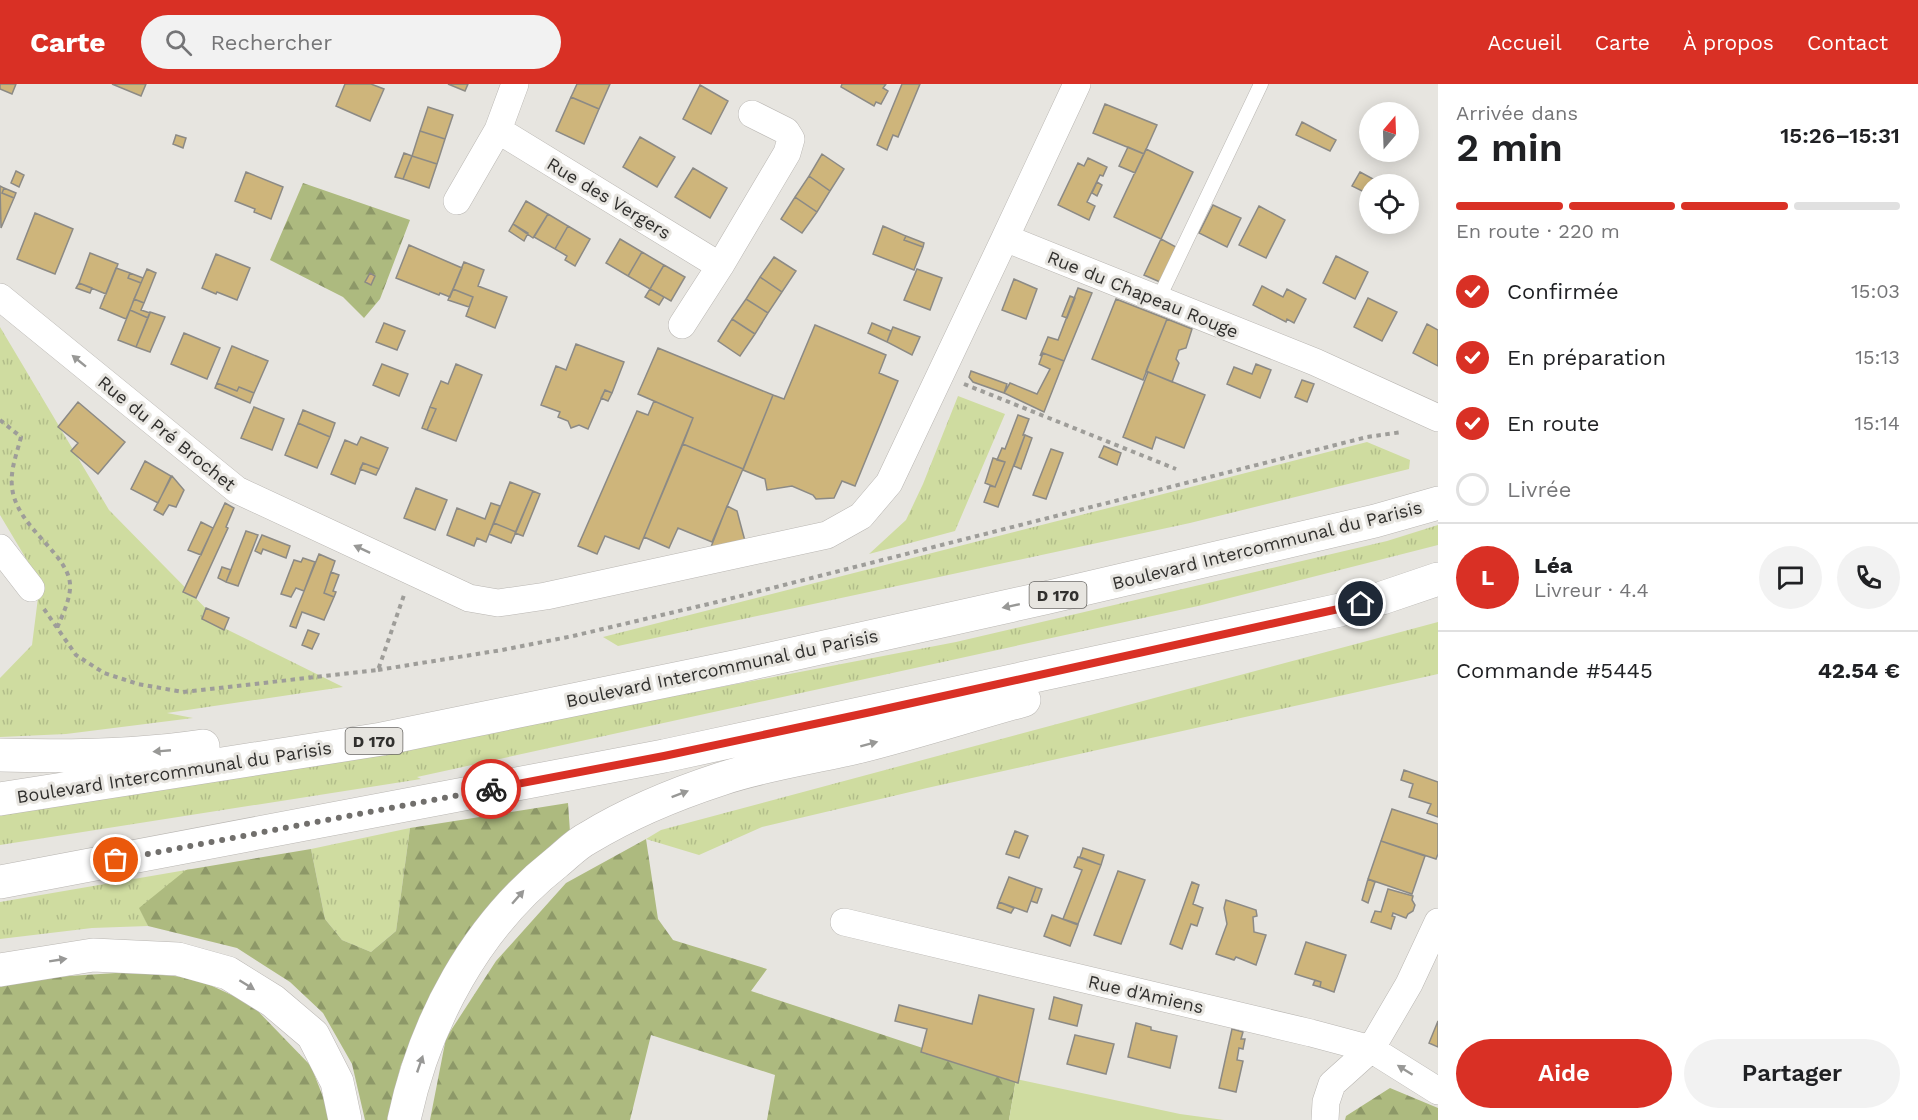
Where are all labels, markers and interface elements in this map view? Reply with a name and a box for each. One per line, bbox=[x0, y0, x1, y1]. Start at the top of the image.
search box bbox=[141, 15, 561, 69]
text: Carte bbox=[30, 26, 105, 59]
icon: search bbox=[162, 26, 195, 59]
text: Rechercher bbox=[210, 30, 332, 55]
text: Accueil bbox=[1487, 30, 1562, 55]
text: Carte bbox=[1595, 30, 1650, 55]
text: À propos bbox=[1683, 30, 1774, 55]
text: Contact bbox=[1807, 30, 1888, 55]
text: Arrivée dans bbox=[1456, 101, 1578, 125]
north arrow bbox=[1359, 102, 1419, 162]
map controls bbox=[1359, 102, 1419, 234]
text: 15:26–15:31 bbox=[1780, 123, 1900, 148]
text: 2 min bbox=[1456, 125, 1563, 170]
street label: Rue des Vergers bbox=[543, 153, 675, 243]
button: locate bbox=[1359, 174, 1419, 234]
text: En route · 220 m bbox=[1456, 219, 1620, 243]
street label: Rue du Chapeau Rouge bbox=[1044, 246, 1242, 342]
icon: check bbox=[1456, 275, 1489, 308]
text: Confirmée bbox=[1507, 279, 1619, 304]
text: 15:03 bbox=[1851, 279, 1900, 303]
icon: check bbox=[1456, 341, 1489, 374]
text: En préparation bbox=[1507, 345, 1666, 370]
text: 15:13 bbox=[1855, 345, 1900, 369]
one-way arrow bbox=[71, 355, 87, 368]
street label: Rue du Pré Brochet bbox=[94, 371, 240, 495]
icon: check bbox=[1456, 407, 1489, 440]
text: En route bbox=[1507, 411, 1599, 436]
text: 15:14 bbox=[1855, 411, 1900, 435]
text: Livrée bbox=[1507, 477, 1571, 502]
street label: Boulevard Intercommunal du Parisis bbox=[1110, 496, 1424, 594]
one-way arrow bbox=[353, 545, 370, 554]
button: chat bbox=[1759, 546, 1822, 609]
button: phone bbox=[1837, 546, 1900, 609]
text: Léa bbox=[1534, 553, 1573, 578]
text: L bbox=[1481, 565, 1494, 590]
pin bbox=[1335, 578, 1386, 629]
text: Livreur · 4.4 bbox=[1534, 578, 1649, 602]
road number: D 170 bbox=[1030, 582, 1086, 608]
icon: home bbox=[1344, 587, 1377, 620]
one-way arrow bbox=[1002, 601, 1021, 611]
street label: Boulevard Intercommunal du Parisis bbox=[564, 625, 880, 711]
text: Commande #5445 bbox=[1456, 658, 1653, 683]
text: 42.54 € bbox=[1818, 658, 1900, 683]
road number: D 170 bbox=[346, 728, 403, 754]
street label: Boulevard Intercommunal du Parisis bbox=[15, 737, 333, 807]
one-way arrow bbox=[860, 739, 878, 748]
one-way arrow bbox=[152, 746, 171, 755]
courier bbox=[461, 759, 521, 819]
icon: bike bbox=[475, 773, 508, 806]
one-way arrow bbox=[672, 788, 690, 798]
pin bbox=[90, 834, 141, 885]
icon: bag bbox=[99, 843, 132, 876]
one-way arrow bbox=[511, 890, 524, 905]
one-way arrow bbox=[48, 956, 67, 965]
street label: Rue d'Amiens bbox=[1086, 971, 1206, 1017]
one-way arrow bbox=[239, 979, 255, 990]
button: Aide bbox=[1456, 1039, 1672, 1108]
button: Partager bbox=[1684, 1039, 1900, 1108]
one-way arrow bbox=[416, 1055, 426, 1073]
one-way arrow bbox=[1397, 1064, 1413, 1075]

